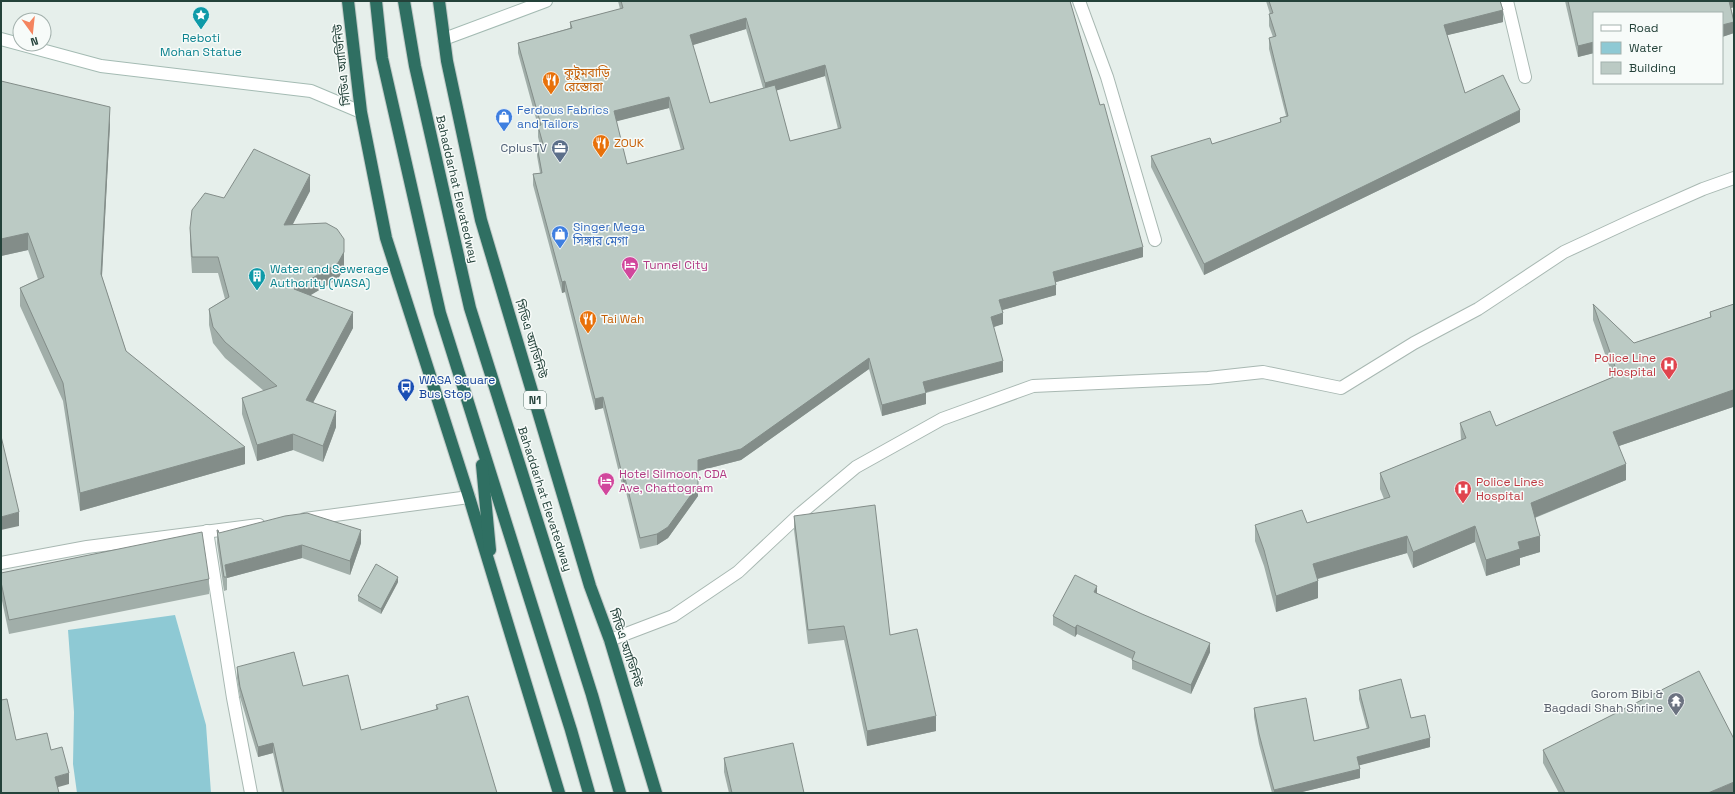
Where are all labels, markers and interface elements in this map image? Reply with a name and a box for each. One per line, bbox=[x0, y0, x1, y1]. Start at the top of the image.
place icon: Reboti Mohan Statue bbox=[191, 5, 211, 30]
north arrow bbox=[12, 12, 52, 52]
legend bbox=[1593, 12, 1723, 84]
text: Road bbox=[1629, 20, 1658, 36]
street label: সিডিএ অ্যাভিনিউ bbox=[330, 23, 354, 108]
place label: Reboti Mohan Statue bbox=[160, 30, 242, 60]
text: N bbox=[29, 34, 40, 49]
text: Water bbox=[1629, 40, 1663, 56]
text: Building bbox=[1629, 60, 1676, 76]
place label: কুটুমবাড়ি রেস্তোরা bbox=[563, 65, 610, 95]
restaurant icon: কুটুমবাড়ি রেস্তোরা bbox=[541, 70, 561, 95]
place label: Ferdous Fabrics and Tailors bbox=[517, 102, 609, 132]
shop icon: Ferdous Fabrics and Tailors bbox=[494, 107, 514, 132]
street label: Bahaddarhat Elevatedway bbox=[432, 113, 482, 265]
restaurant icon: ZOUK bbox=[591, 133, 611, 158]
place label: ZOUK bbox=[614, 135, 645, 151]
office icon: CplusTV bbox=[550, 138, 570, 163]
place label: CplusTV bbox=[500, 140, 548, 156]
place label: Singer Mega সিঙ্গার মেগা bbox=[572, 219, 645, 249]
shop icon: Singer Mega সিঙ্গার মেগা bbox=[550, 224, 570, 249]
hotel icon: Tunnel City bbox=[620, 255, 640, 280]
place label: Tunnel City bbox=[643, 257, 708, 273]
place label: Water and Sewerage Authority (WASA) bbox=[270, 261, 389, 291]
building icon: Water and Sewerage Authority (WASA) bbox=[247, 266, 267, 291]
street label: সিডিএ অ্যাভিনিউ bbox=[511, 297, 551, 381]
restaurant icon: Tai Wah bbox=[578, 309, 598, 334]
place label: Tai Wah bbox=[601, 311, 644, 327]
place label: Police Line Hospital bbox=[1594, 350, 1656, 380]
hospital icon: Police Line Hospital bbox=[1659, 355, 1679, 380]
place label: WASA Square Bus Stop bbox=[419, 372, 495, 402]
bus stop icon: WASA Square Bus Stop bbox=[396, 377, 416, 402]
road number: N1 bbox=[524, 391, 546, 409]
street label: Bahaddarhat Elevatedway bbox=[514, 425, 576, 573]
place label: Hotel Silmoon, CDA Ave, Chattogram bbox=[619, 466, 727, 496]
hotel icon: Hotel Silmoon, CDA Ave, Chattogram bbox=[596, 471, 616, 496]
place label: Police Lines Hospital bbox=[1476, 474, 1544, 504]
hospital icon: Police Lines Hospital bbox=[1453, 479, 1473, 504]
street label: সিডিএ অ্যাভিনিউ bbox=[605, 606, 646, 690]
place label: Gorom Bibi & Bagdadi Shah Shrine bbox=[1544, 686, 1663, 716]
temple icon: Gorom Bibi & Bagdadi Shah Shrine bbox=[1666, 691, 1686, 716]

